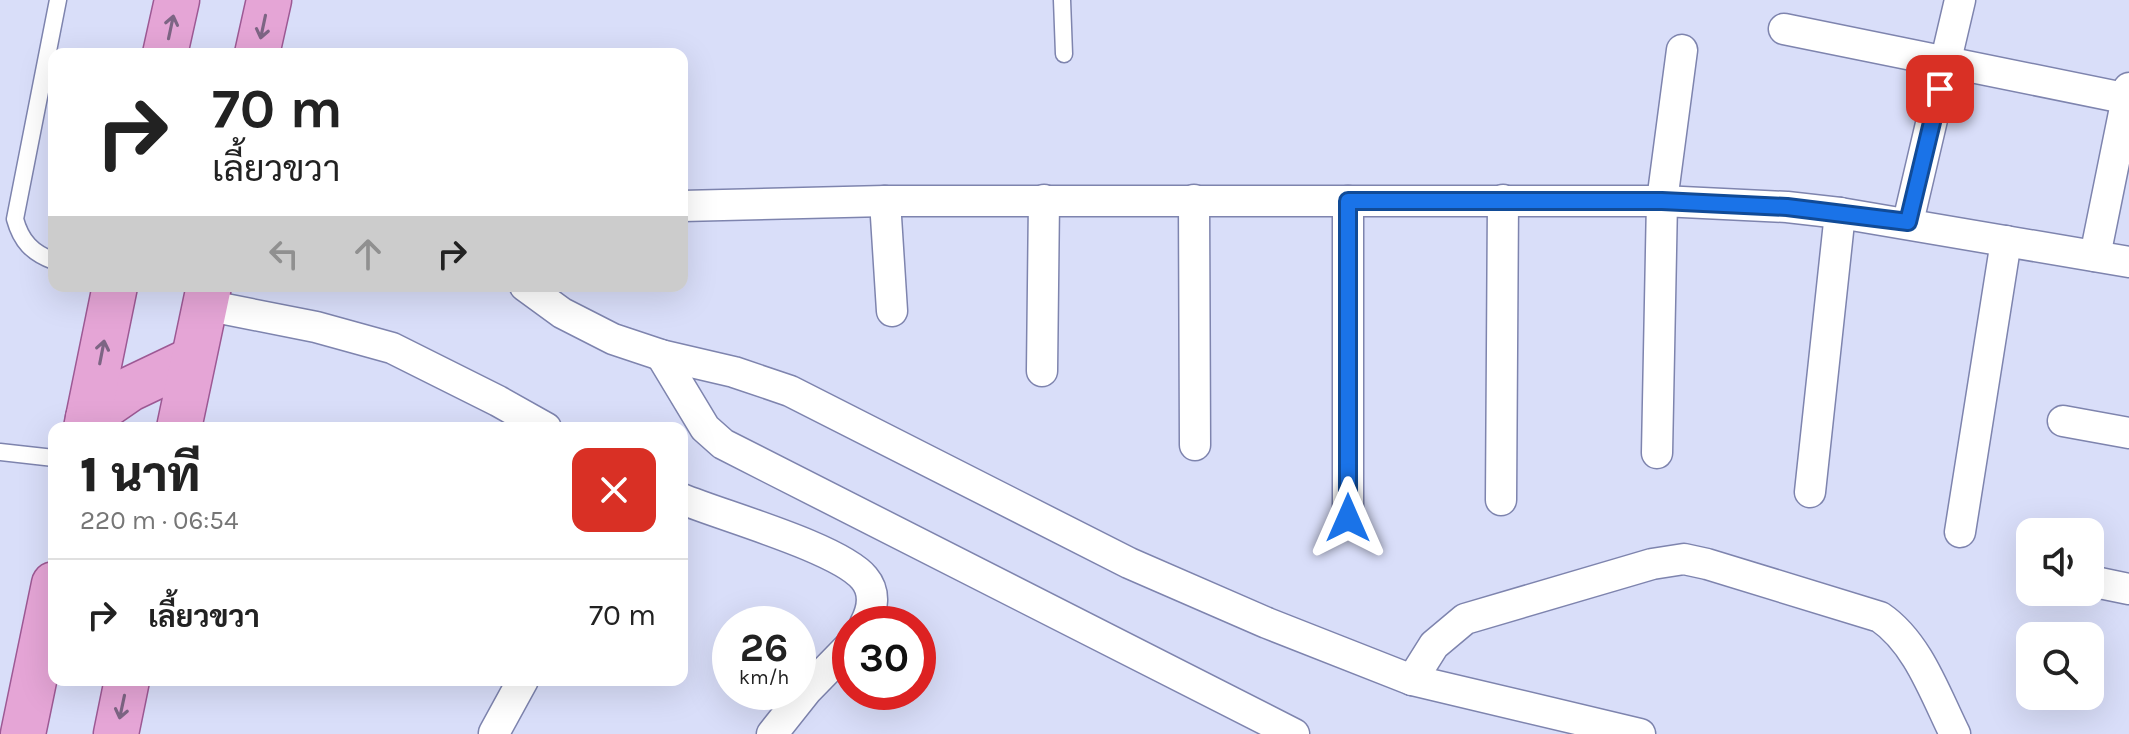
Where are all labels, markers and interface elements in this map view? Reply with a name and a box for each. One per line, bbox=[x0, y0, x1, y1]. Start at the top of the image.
one-way arrow bbox=[255, 14, 270, 39]
one-way arrow bbox=[164, 15, 179, 40]
pin bbox=[1906, 55, 1974, 123]
icon: arrive bbox=[1918, 67, 1962, 111]
text: 70 m bbox=[212, 76, 343, 141]
icon: right bbox=[80, 80, 184, 184]
text: เลี้ยวขวา bbox=[212, 148, 340, 190]
icon: left bbox=[262, 232, 306, 276]
icon: ahead bbox=[346, 232, 390, 276]
icon: right bbox=[430, 232, 474, 276]
one-way arrow bbox=[95, 340, 110, 365]
text: 1 นาที bbox=[80, 447, 201, 503]
button: close bbox=[572, 448, 656, 532]
position arrow bbox=[1306, 476, 1390, 560]
text: 220 m · 06:54 bbox=[80, 505, 239, 536]
map controls bbox=[2016, 518, 2104, 710]
button: sound bbox=[2016, 518, 2104, 606]
icon: right bbox=[80, 593, 124, 637]
text: 70 m bbox=[589, 597, 656, 633]
text: เลี้ยวขวา bbox=[148, 599, 260, 635]
speed limit sign: 30 bbox=[832, 606, 936, 710]
button: search bbox=[2016, 622, 2104, 710]
text: 26 bbox=[740, 624, 788, 671]
text: km/h bbox=[739, 666, 789, 689]
one-way arrow bbox=[113, 694, 128, 719]

